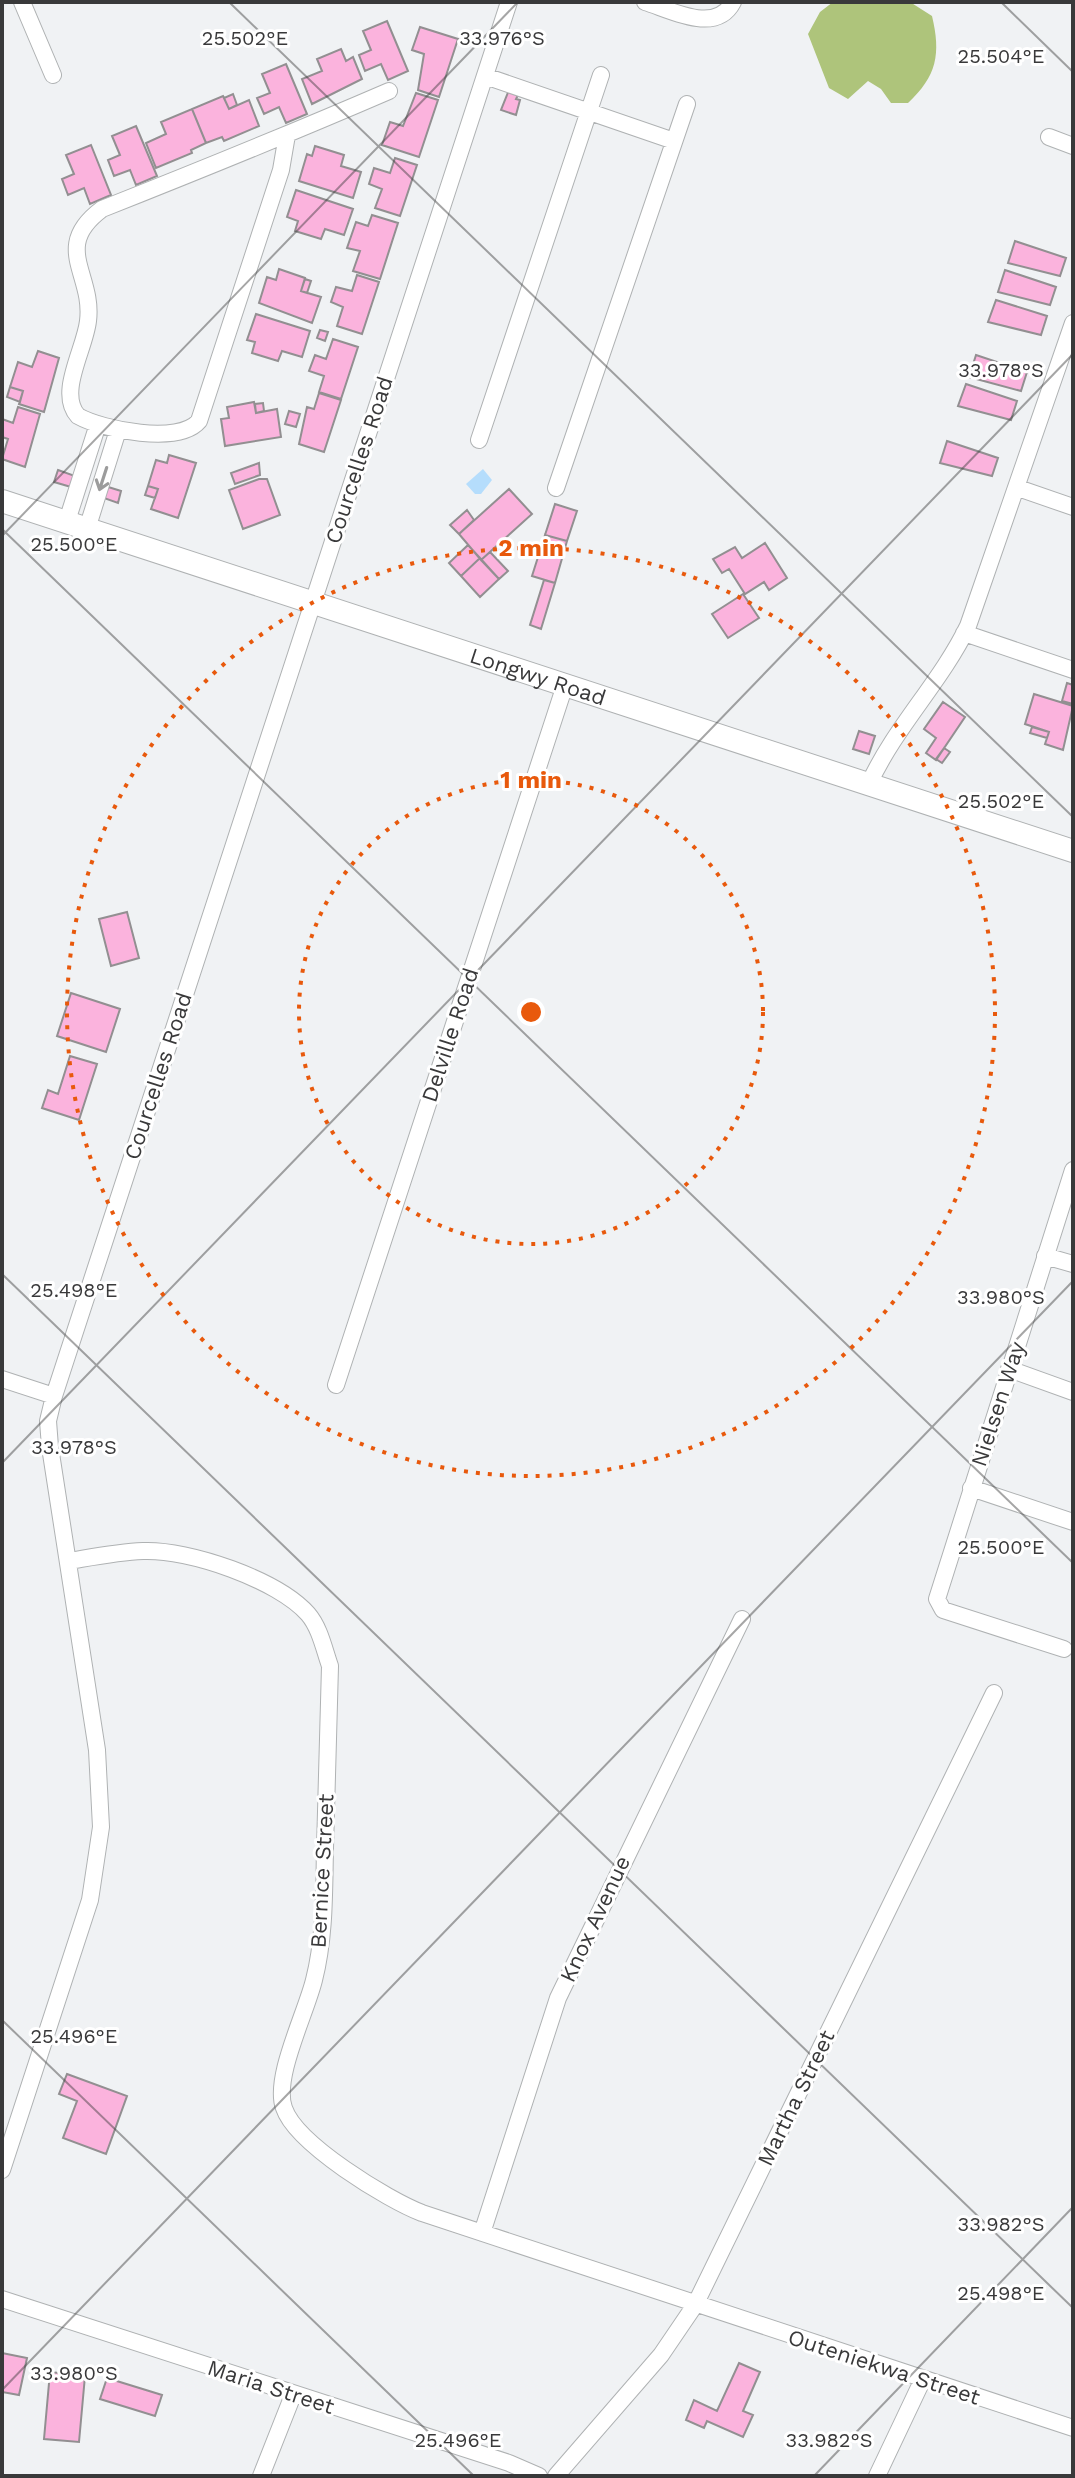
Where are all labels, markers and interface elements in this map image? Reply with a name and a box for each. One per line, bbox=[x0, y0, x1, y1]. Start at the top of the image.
text: 25.502°E bbox=[202, 26, 288, 50]
text: 33.976°S bbox=[459, 26, 545, 50]
text: 25.504°E bbox=[958, 44, 1044, 68]
text: 33.978°S bbox=[958, 358, 1044, 382]
street label: Courcelles Road bbox=[320, 373, 398, 547]
one-way arrow bbox=[94, 467, 109, 492]
text: 25.500°E bbox=[30, 532, 118, 556]
text: 2 min bbox=[498, 534, 564, 562]
street label: Longwy Road bbox=[467, 642, 609, 710]
text: 1 min bbox=[500, 766, 562, 794]
text: 25.502°E bbox=[958, 789, 1044, 813]
street label: Delville Road bbox=[417, 965, 483, 1105]
street label: Courcelles Road bbox=[119, 989, 197, 1163]
centre of rings bbox=[517, 998, 545, 1026]
text: 25.498°E bbox=[30, 1278, 118, 1302]
text: 33.980°S bbox=[957, 1285, 1045, 1309]
street label: Nielsen Way bbox=[966, 1338, 1030, 1470]
text: 33.978°S bbox=[31, 1435, 117, 1459]
text: 25.500°E bbox=[957, 1535, 1045, 1559]
street label: Bernice Street bbox=[305, 1793, 339, 1949]
street label: Knox Avenue bbox=[555, 1852, 635, 1986]
text: 25.496°E bbox=[30, 2024, 118, 2048]
street label: Martha Street bbox=[752, 2026, 840, 2170]
text: 33.982°S bbox=[958, 2212, 1044, 2236]
text: 25.498°E bbox=[957, 2281, 1045, 2305]
street label: Outeniekwa Street bbox=[785, 2324, 983, 2410]
street label: Maria Street bbox=[205, 2355, 337, 2419]
text: 33.980°S bbox=[30, 2361, 118, 2385]
text: 25.496°E bbox=[414, 2428, 502, 2452]
text: 33.982°S bbox=[786, 2428, 872, 2452]

